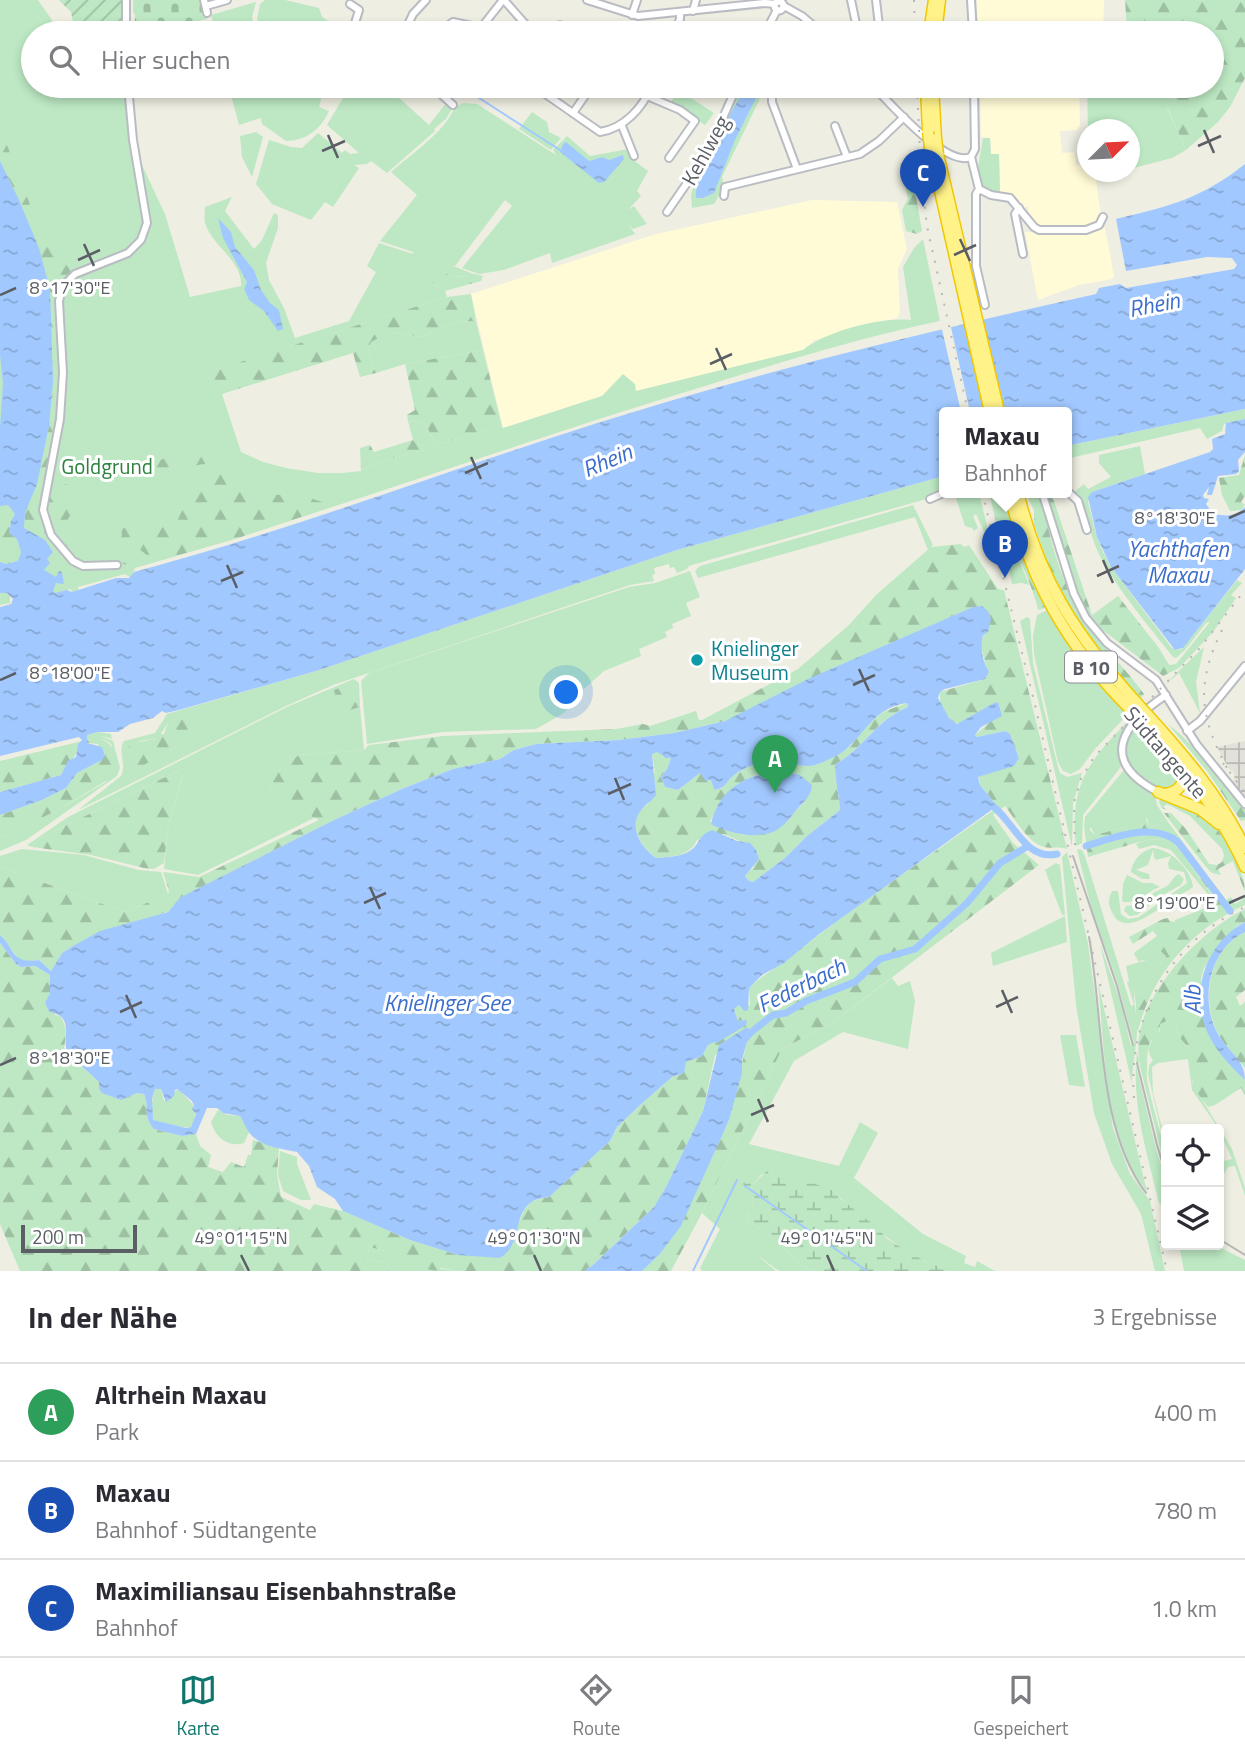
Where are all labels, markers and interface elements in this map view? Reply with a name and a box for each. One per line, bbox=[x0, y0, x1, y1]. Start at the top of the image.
search box bbox=[21, 21, 1224, 98]
text: Hier suchen bbox=[101, 40, 230, 79]
icon: search bbox=[45, 41, 83, 79]
street label: Kehlweg bbox=[673, 109, 737, 191]
north arrow bbox=[1077, 119, 1140, 182]
pin: C bbox=[900, 149, 946, 207]
text: 8°17'30"E bbox=[30, 274, 110, 301]
water label: Rhein bbox=[1125, 282, 1183, 326]
popup bbox=[939, 407, 1072, 498]
text: Maxau bbox=[964, 416, 1040, 455]
water label: Rhein bbox=[577, 434, 638, 486]
park label: Goldgrund bbox=[61, 450, 153, 482]
text: Bahnhof bbox=[964, 455, 1047, 490]
text: 8°18'30"E bbox=[1135, 504, 1215, 531]
pin: B bbox=[982, 520, 1028, 578]
water label: Yachthafen Maxau bbox=[1127, 531, 1229, 592]
place label: Knielinger Museum bbox=[711, 632, 799, 688]
marker: Knielinger Museum bbox=[689, 652, 705, 668]
road number: B 10 bbox=[1065, 652, 1117, 682]
text: 8°18'00"E bbox=[30, 659, 110, 686]
your location bbox=[549, 675, 583, 709]
street label: Südtangente bbox=[1117, 699, 1215, 805]
pin: A bbox=[752, 735, 798, 793]
text: 8°19'00"E bbox=[1135, 889, 1215, 916]
water label: Federbach bbox=[751, 948, 852, 1021]
water label: Alb bbox=[1174, 983, 1210, 1015]
water label: Knielinger See bbox=[384, 985, 512, 1020]
text: 8°18'30"E bbox=[30, 1044, 110, 1071]
map controls bbox=[1161, 1124, 1224, 1250]
button: locate bbox=[1161, 1124, 1224, 1187]
button: layers bbox=[1161, 1187, 1224, 1250]
scale bar bbox=[21, 1222, 136, 1254]
text: 200 m bbox=[32, 1222, 84, 1251]
text: 49°01'15"N bbox=[194, 1224, 288, 1251]
text: 49°01'30"N bbox=[487, 1224, 581, 1251]
text: 49°01'45"N bbox=[780, 1224, 874, 1251]
text: In der Nähe bbox=[28, 1294, 177, 1340]
text: 3 Ergebnisse bbox=[1093, 1299, 1217, 1334]
text: Altrhein Maxau bbox=[95, 1375, 267, 1414]
text: A bbox=[44, 1395, 58, 1430]
text: 400 m bbox=[1154, 1395, 1217, 1430]
text: Park bbox=[95, 1414, 139, 1449]
text: Maxau bbox=[95, 1473, 171, 1512]
text: B bbox=[44, 1493, 58, 1528]
text: 780 m bbox=[1154, 1493, 1217, 1528]
text: Bahnhof · Südtangente bbox=[95, 1512, 317, 1547]
text: Maximiliansau Eisenbahnstraße bbox=[95, 1571, 456, 1610]
text: C bbox=[45, 1591, 57, 1626]
text: 1.0 km bbox=[1151, 1591, 1217, 1626]
text: Bahnhof bbox=[95, 1610, 178, 1645]
tab: Karte bbox=[176, 1671, 220, 1742]
tab: Route bbox=[573, 1671, 620, 1742]
tab: Gespeichert bbox=[973, 1671, 1069, 1742]

